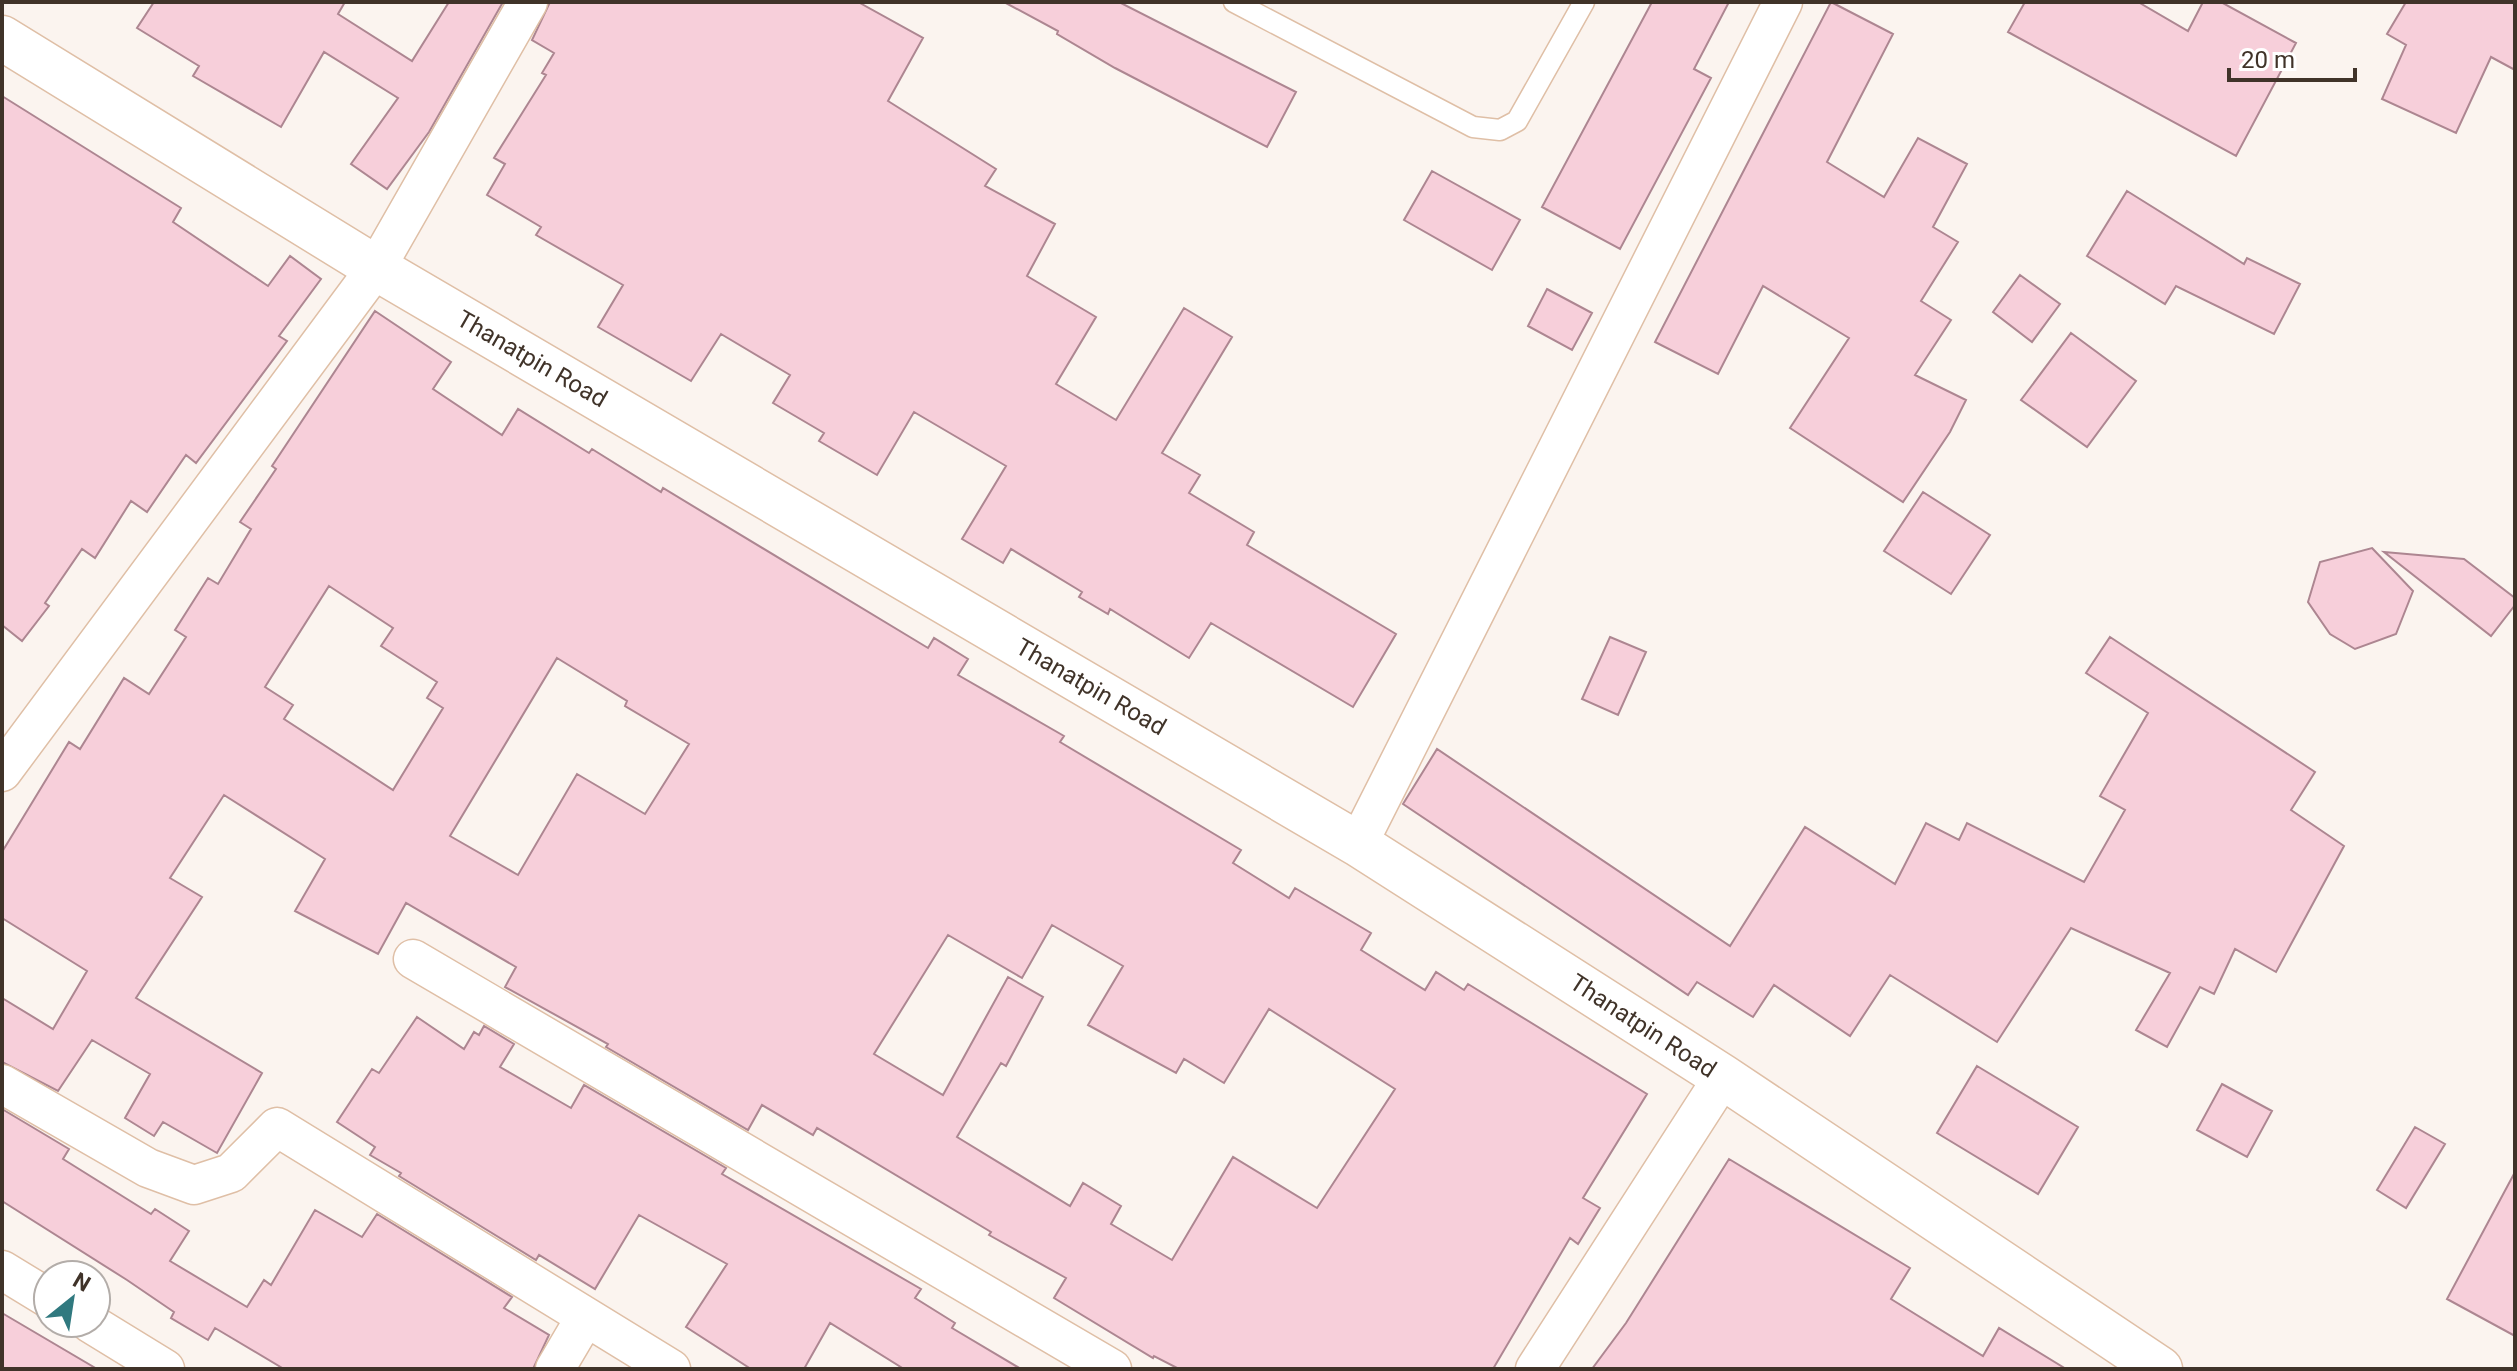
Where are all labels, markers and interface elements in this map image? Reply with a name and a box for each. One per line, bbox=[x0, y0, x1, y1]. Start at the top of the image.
scale bar bbox=[2229, 32, 2355, 82]
text: 20 m bbox=[2241, 46, 2295, 74]
street label: Thanatpin Road bbox=[452, 305, 612, 413]
street label: Thanatpin Road bbox=[1011, 633, 1171, 741]
street label: Thanatpin Road bbox=[1565, 968, 1721, 1084]
north arrow bbox=[32, 1259, 112, 1339]
text: N bbox=[69, 1267, 95, 1297]

